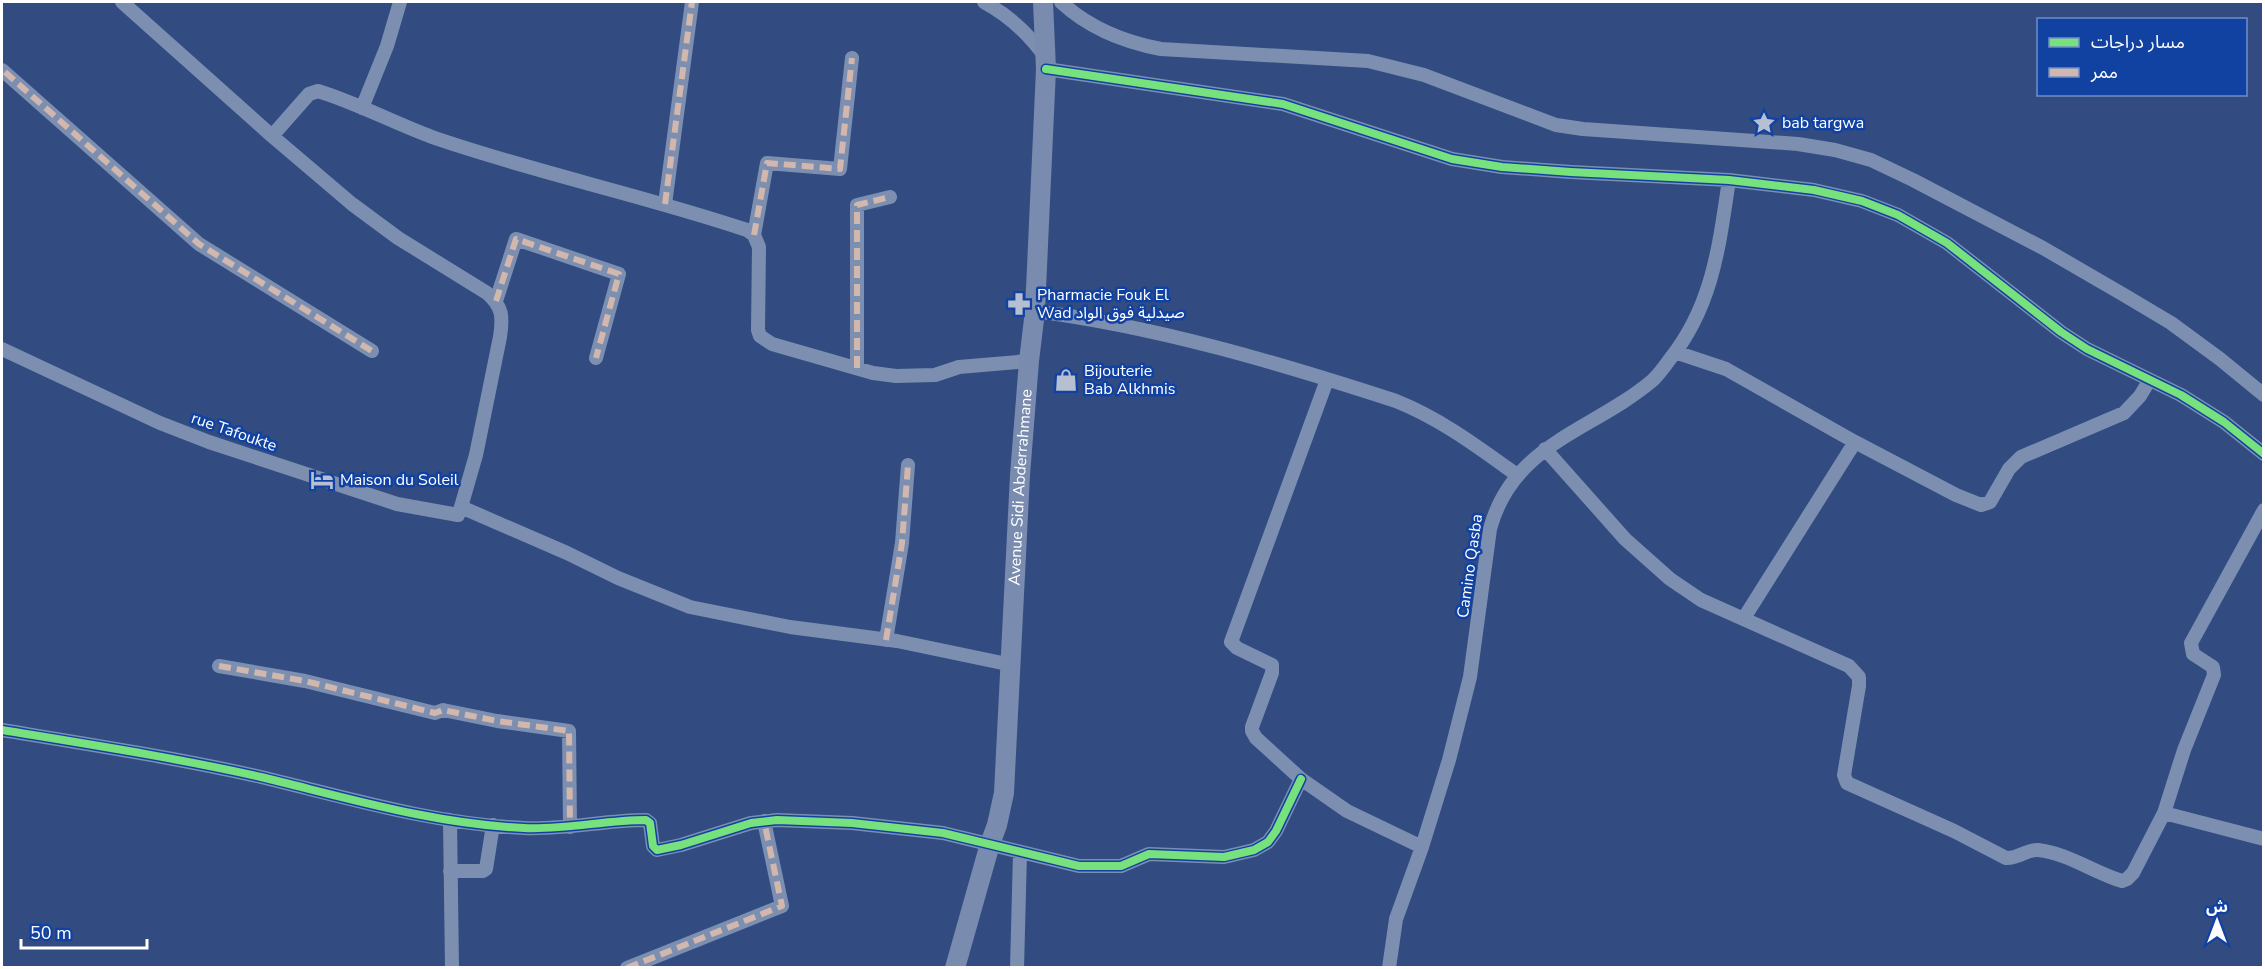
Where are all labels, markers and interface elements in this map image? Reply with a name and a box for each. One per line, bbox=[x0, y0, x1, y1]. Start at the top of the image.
legend bbox=[2037, 18, 2247, 96]
text: مسار دراجات bbox=[2091, 30, 2185, 54]
text: ممر bbox=[2090, 60, 2118, 84]
place icon: bab targwa bbox=[1751, 110, 1777, 136]
place label: bab targwa bbox=[1782, 112, 1864, 134]
place label: Pharmacie Fouk El Wad صيدلية فوق الواد bbox=[1037, 284, 1185, 324]
pharmacy icon: Pharmacie Fouk El Wad صيدلية فوق الواد bbox=[1006, 291, 1032, 317]
place label: Bijouterie Bab Alkhmis bbox=[1084, 360, 1175, 400]
shop icon: Bijouterie Bab Alkhmis bbox=[1053, 367, 1079, 393]
street label: Avenue Sidi Abderrahmane bbox=[1003, 388, 1038, 586]
street label: rue Tafoukte bbox=[188, 407, 280, 457]
hotel icon: Maison du Soleil bbox=[309, 467, 335, 493]
place label: Maison du Soleil bbox=[340, 469, 459, 491]
street label: Camino Qasba bbox=[1452, 513, 1488, 619]
north arrow bbox=[2187, 891, 2247, 951]
text: ش bbox=[2206, 896, 2228, 918]
scale bar bbox=[21, 912, 147, 950]
text: 50 m bbox=[30, 921, 72, 945]

